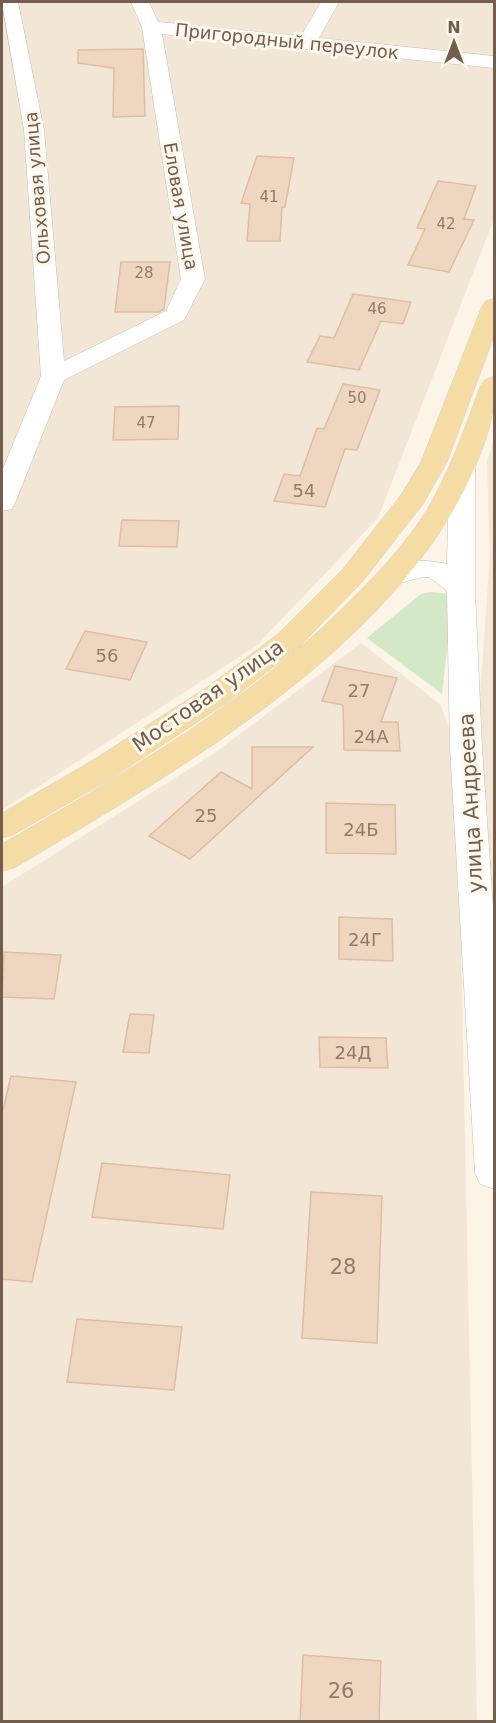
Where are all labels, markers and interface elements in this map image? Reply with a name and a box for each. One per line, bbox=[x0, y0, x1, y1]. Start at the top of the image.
north arrow bbox=[424, 12, 484, 72]
text: N bbox=[447, 18, 461, 37]
street label: Пригородный переулок bbox=[174, 19, 400, 63]
street label: Ольховая улица bbox=[20, 111, 54, 265]
street label: Еловая улица bbox=[159, 141, 203, 271]
house number: 41 bbox=[259, 188, 279, 206]
house number: 42 bbox=[436, 215, 456, 233]
house number: 28 bbox=[134, 264, 154, 282]
house number: 46 bbox=[367, 300, 387, 318]
house number: 50 bbox=[347, 389, 367, 407]
house number: 47 bbox=[136, 414, 156, 432]
house number: 54 bbox=[293, 480, 315, 501]
street label: Мостовая улица bbox=[128, 635, 288, 757]
house number: 56 bbox=[96, 645, 118, 666]
house number: 27 bbox=[348, 680, 370, 701]
street label: улица Андреева bbox=[454, 712, 488, 894]
house number: 24А bbox=[353, 726, 389, 747]
house number: 25 bbox=[195, 805, 217, 826]
house number: 24Б bbox=[343, 819, 379, 840]
house number: 24Г bbox=[348, 929, 382, 950]
house number: 24Д bbox=[335, 1042, 371, 1063]
house number: 28 bbox=[330, 1255, 356, 1279]
house number: 26 bbox=[328, 1679, 354, 1703]

